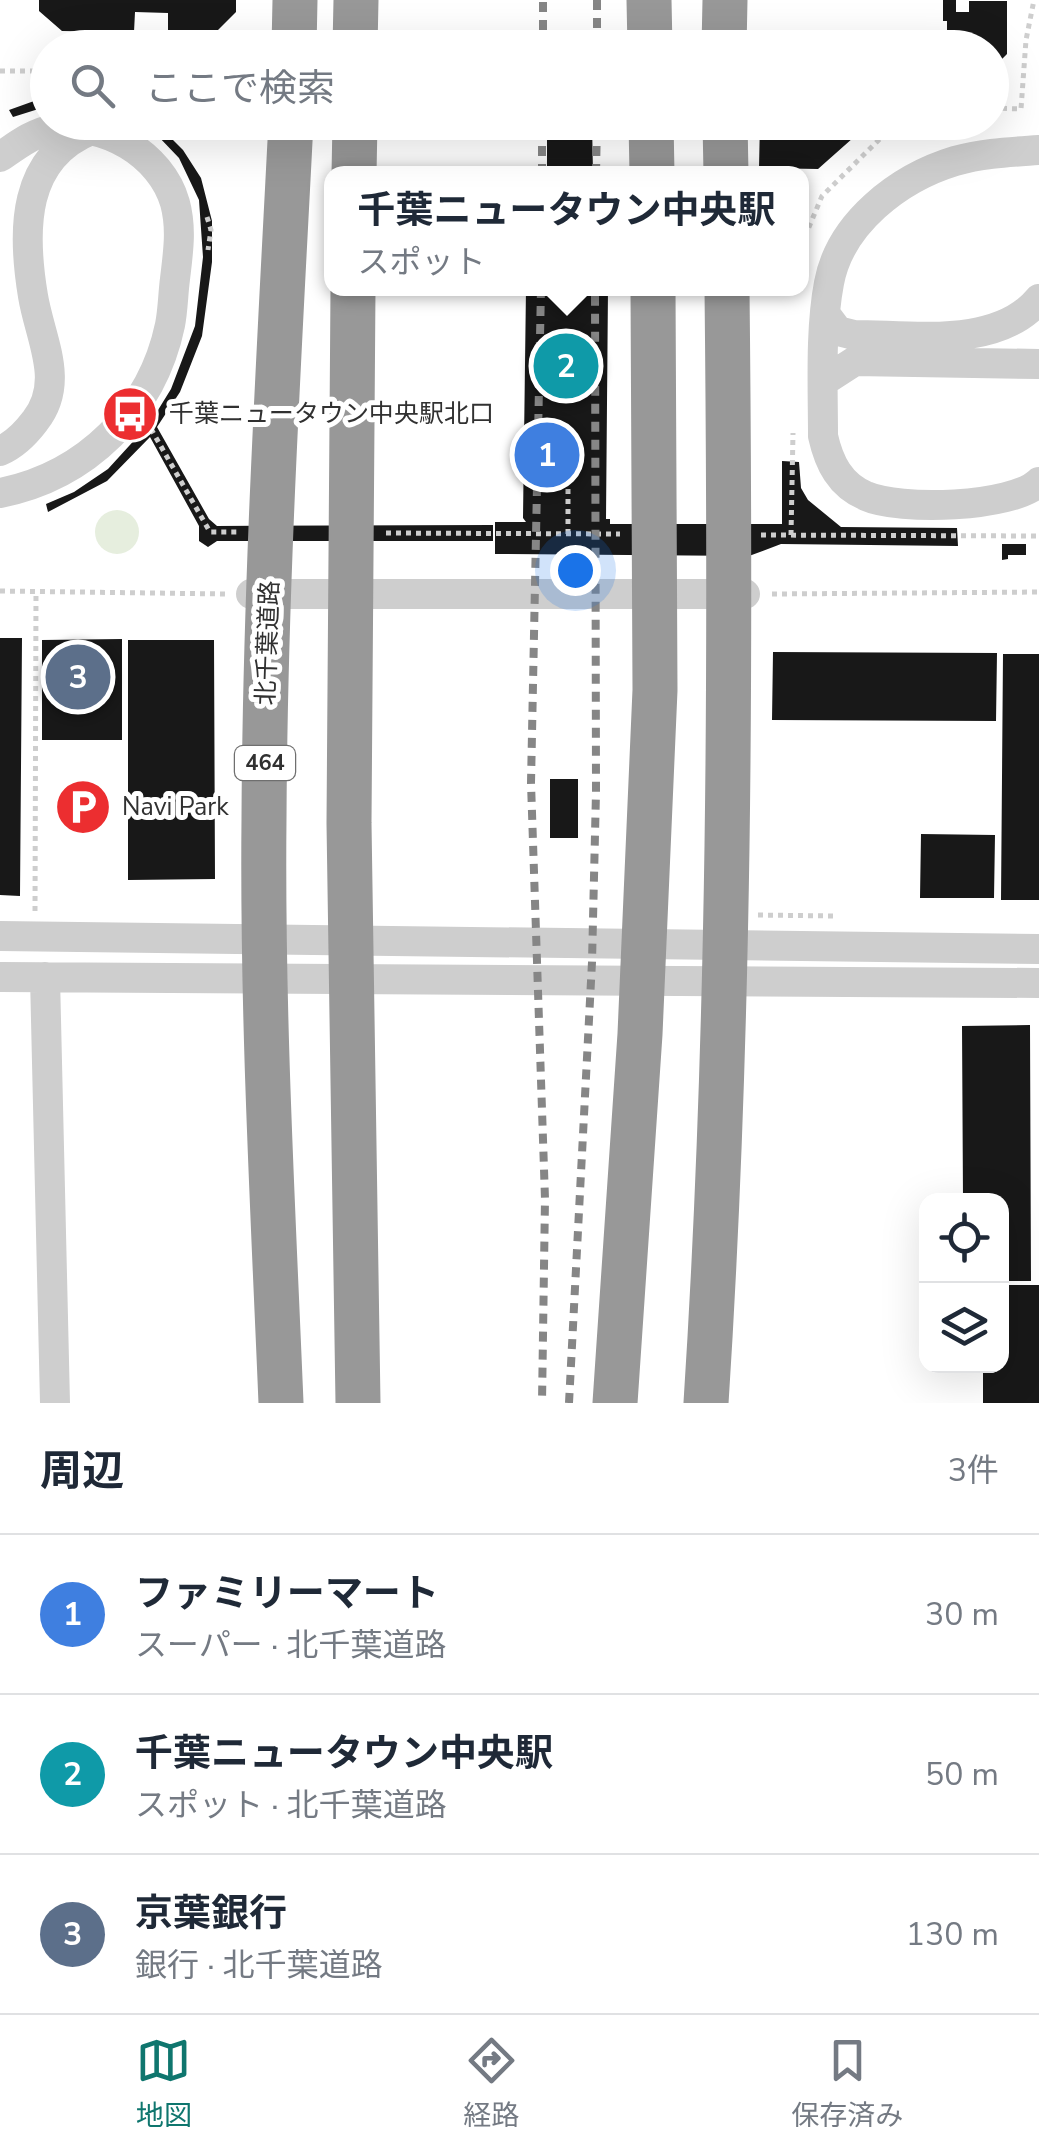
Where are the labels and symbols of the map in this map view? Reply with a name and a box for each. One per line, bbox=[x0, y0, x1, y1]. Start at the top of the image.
pin: 2 bbox=[534, 328, 598, 404]
bus stop icon: 千葉ニュータウン中央駅北口 bbox=[100, 384, 160, 444]
place label: 千葉ニュータウン中央駅北口 bbox=[169, 397, 494, 431]
pin: 1 bbox=[514, 418, 580, 492]
your location bbox=[550, 545, 601, 596]
street label: 北千葉道路 bbox=[249, 580, 287, 706]
pin: 3 bbox=[46, 640, 110, 714]
road number: 464 bbox=[235, 746, 295, 780]
parking icon: Navi Park bbox=[53, 777, 113, 837]
place label: Navi Park bbox=[122, 790, 229, 824]

